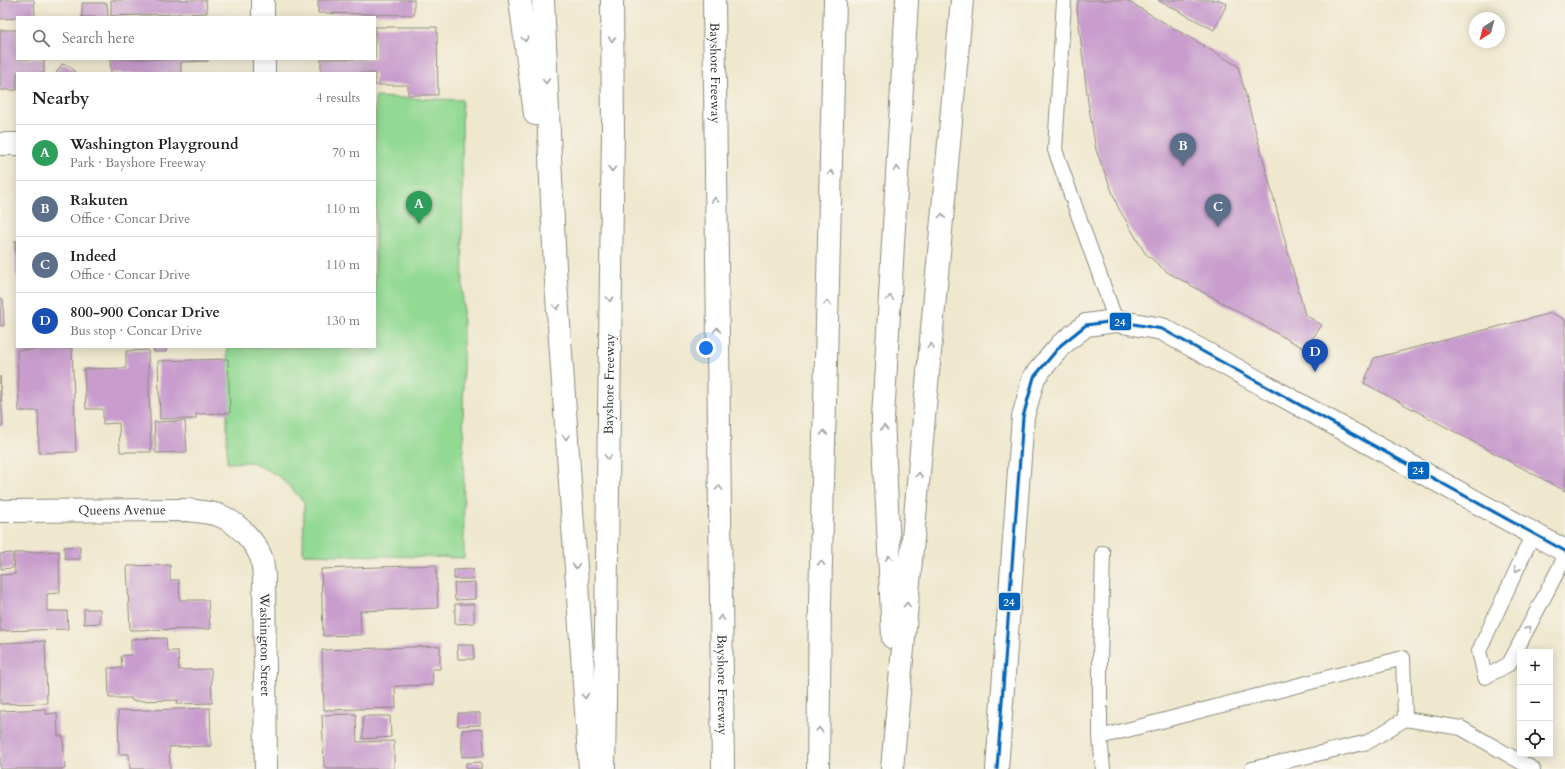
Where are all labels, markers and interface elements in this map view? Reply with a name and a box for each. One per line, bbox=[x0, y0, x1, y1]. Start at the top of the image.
north arrow bbox=[1469, 12, 1505, 48]
search box bbox=[16, 16, 376, 60]
street label: Bayshore Freeway bbox=[705, 22, 724, 124]
icon: search bbox=[30, 27, 52, 49]
text: Search here bbox=[62, 28, 135, 48]
one-way arrow bbox=[520, 36, 529, 42]
one-way arrow bbox=[608, 36, 616, 42]
one-way arrow bbox=[542, 78, 551, 84]
text: Nearby bbox=[32, 87, 89, 110]
text: 4 results bbox=[316, 89, 360, 107]
pin: B bbox=[1170, 133, 1196, 166]
text: Washington Playground bbox=[70, 134, 239, 154]
text: A bbox=[40, 144, 50, 162]
text: 70 m bbox=[332, 144, 360, 162]
text: Park · Bayshore Freeway bbox=[70, 154, 206, 172]
one-way arrow bbox=[608, 166, 616, 172]
one-way arrow bbox=[893, 166, 902, 172]
one-way arrow bbox=[827, 170, 835, 176]
text: Rakuten bbox=[70, 190, 128, 210]
pin: A bbox=[406, 191, 432, 224]
pin: C bbox=[1205, 194, 1231, 227]
one-way arrow bbox=[711, 197, 719, 203]
text: B bbox=[40, 200, 50, 218]
text: 110 m bbox=[326, 200, 360, 218]
text: Office · Concar Drive bbox=[70, 210, 190, 228]
one-way arrow bbox=[938, 213, 947, 219]
text: Indeed bbox=[70, 246, 116, 266]
text: C bbox=[40, 256, 50, 274]
text: 110 m bbox=[326, 256, 360, 274]
text: Office · Concar Drive bbox=[70, 266, 190, 284]
one-way arrow bbox=[885, 295, 894, 301]
one-way arrow bbox=[606, 296, 615, 302]
one-way arrow bbox=[823, 300, 832, 306]
text: 800-900 Concar Drive bbox=[70, 302, 220, 322]
one-way arrow bbox=[553, 304, 562, 310]
text: D bbox=[39, 312, 51, 330]
text: 130 m bbox=[326, 312, 360, 330]
line badge: 24 bbox=[1109, 312, 1132, 331]
text: 24 bbox=[1114, 315, 1126, 330]
text: Bus stop · Concar Drive bbox=[70, 322, 202, 340]
one-way arrow bbox=[713, 327, 721, 333]
street label: Bayshore Freeway bbox=[600, 333, 619, 435]
your location bbox=[696, 338, 716, 358]
pin: D bbox=[1302, 339, 1328, 372]
one-way arrow bbox=[926, 343, 935, 349]
one-way arrow bbox=[879, 425, 888, 431]
one-way arrow bbox=[820, 430, 828, 436]
one-way arrow bbox=[562, 434, 571, 440]
one-way arrow bbox=[604, 454, 613, 460]
line badge: 24 bbox=[1407, 461, 1430, 480]
text: 24 bbox=[1412, 463, 1424, 478]
one-way arrow bbox=[914, 472, 923, 478]
one-way arrow bbox=[715, 485, 723, 491]
street label: Queens Avenue bbox=[78, 501, 166, 520]
one-way arrow bbox=[885, 555, 894, 561]
one-way arrow bbox=[817, 560, 825, 566]
one-way arrow bbox=[571, 563, 580, 569]
one-way arrow bbox=[1514, 565, 1522, 572]
street label: Washington Street bbox=[255, 592, 274, 696]
line badge: 24 bbox=[998, 592, 1021, 611]
text: 24 bbox=[1003, 595, 1015, 610]
one-way arrow bbox=[903, 602, 912, 608]
one-way arrow bbox=[717, 615, 725, 621]
one-way arrow bbox=[1524, 626, 1531, 633]
street label: Bayshore Freeway bbox=[712, 634, 732, 736]
map controls bbox=[1517, 649, 1553, 757]
button: + bbox=[1517, 649, 1553, 685]
button: − bbox=[1517, 685, 1553, 721]
one-way arrow bbox=[580, 693, 589, 699]
button: locate bbox=[1517, 721, 1553, 757]
one-way arrow bbox=[815, 727, 823, 733]

